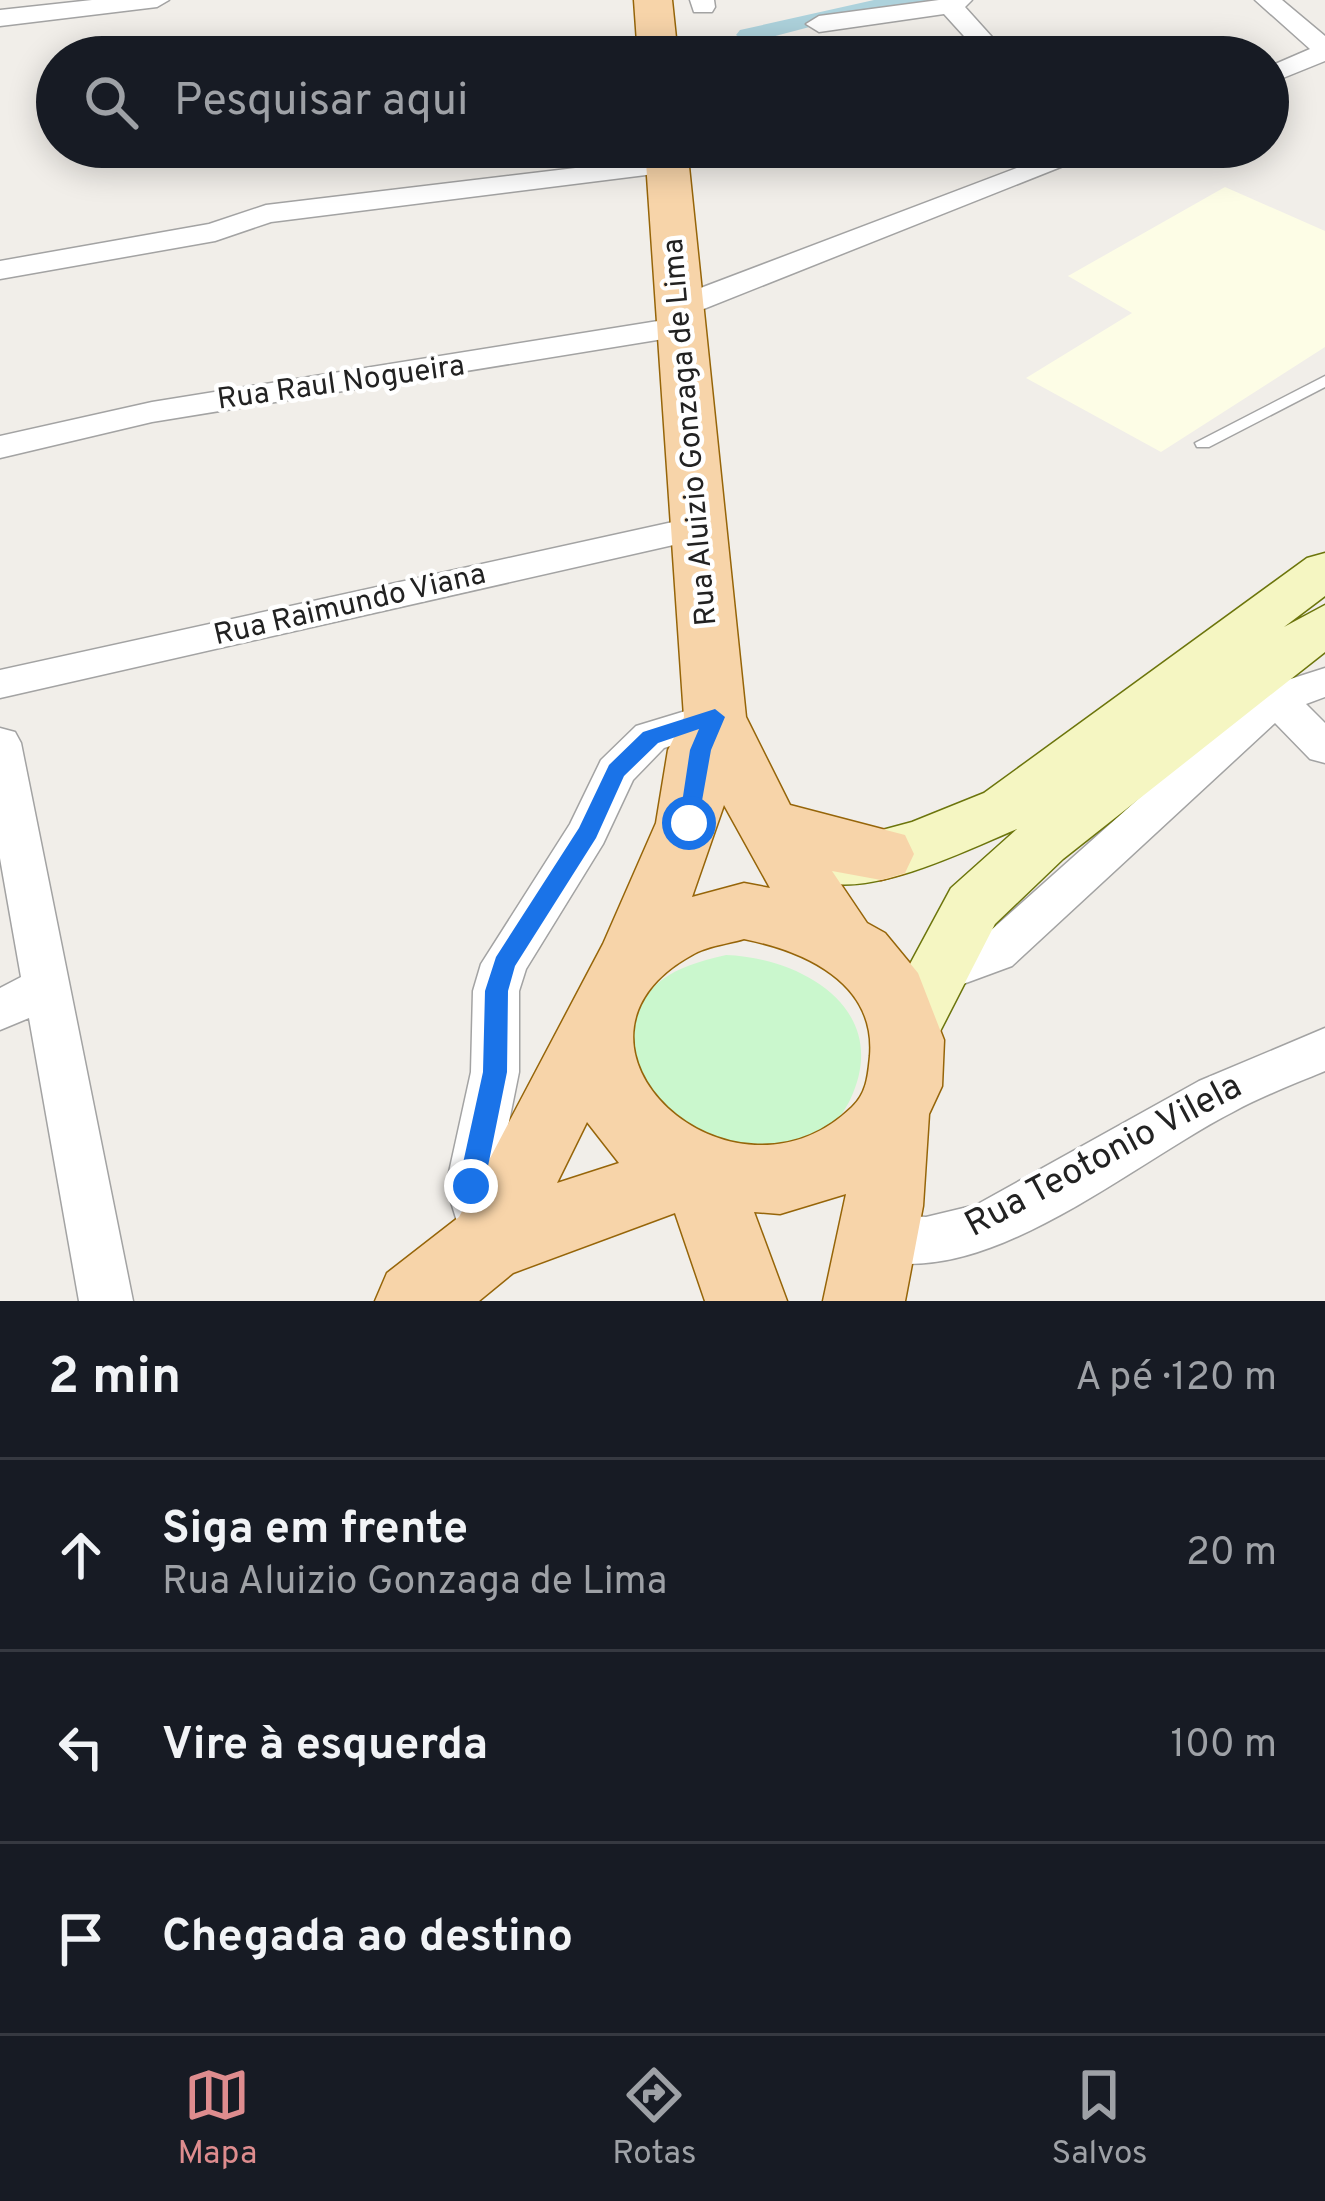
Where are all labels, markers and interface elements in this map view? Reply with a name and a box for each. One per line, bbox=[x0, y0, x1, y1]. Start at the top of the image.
search box bbox=[36, 36, 1289, 168]
icon: search bbox=[78, 69, 144, 135]
text: Pesquisar aqui bbox=[174, 74, 468, 131]
street label: Rua Aluizio Gonzaga de Lima bbox=[656, 237, 726, 627]
street label: Rua Raul Nogueira bbox=[215, 348, 467, 420]
street label: Rua Raimundo Viana bbox=[210, 557, 490, 655]
route start bbox=[662, 796, 716, 850]
street label: Rua Teotonio Vilela bbox=[958, 1065, 1250, 1249]
route end bbox=[444, 1159, 498, 1213]
text: 2 min bbox=[48, 1347, 181, 1412]
text: A pé · 120 m bbox=[1075, 1355, 1277, 1404]
text: Siga em frente bbox=[162, 1502, 468, 1559]
icon: ahead bbox=[48, 1522, 114, 1588]
text: 20 m bbox=[1186, 1530, 1277, 1579]
text: Rua Aluizio Gonzaga de Lima bbox=[162, 1559, 667, 1608]
icon: left bbox=[48, 1714, 114, 1780]
text: Vire à esquerda bbox=[162, 1718, 488, 1775]
text: 100 m bbox=[1170, 1722, 1277, 1771]
icon: arrive bbox=[48, 1906, 114, 1972]
text: Chegada ao destino bbox=[162, 1910, 573, 1967]
tab: Mapa bbox=[177, 2062, 257, 2176]
tab: Rotas bbox=[612, 2062, 696, 2176]
tab: Salvos bbox=[1051, 2062, 1147, 2176]

